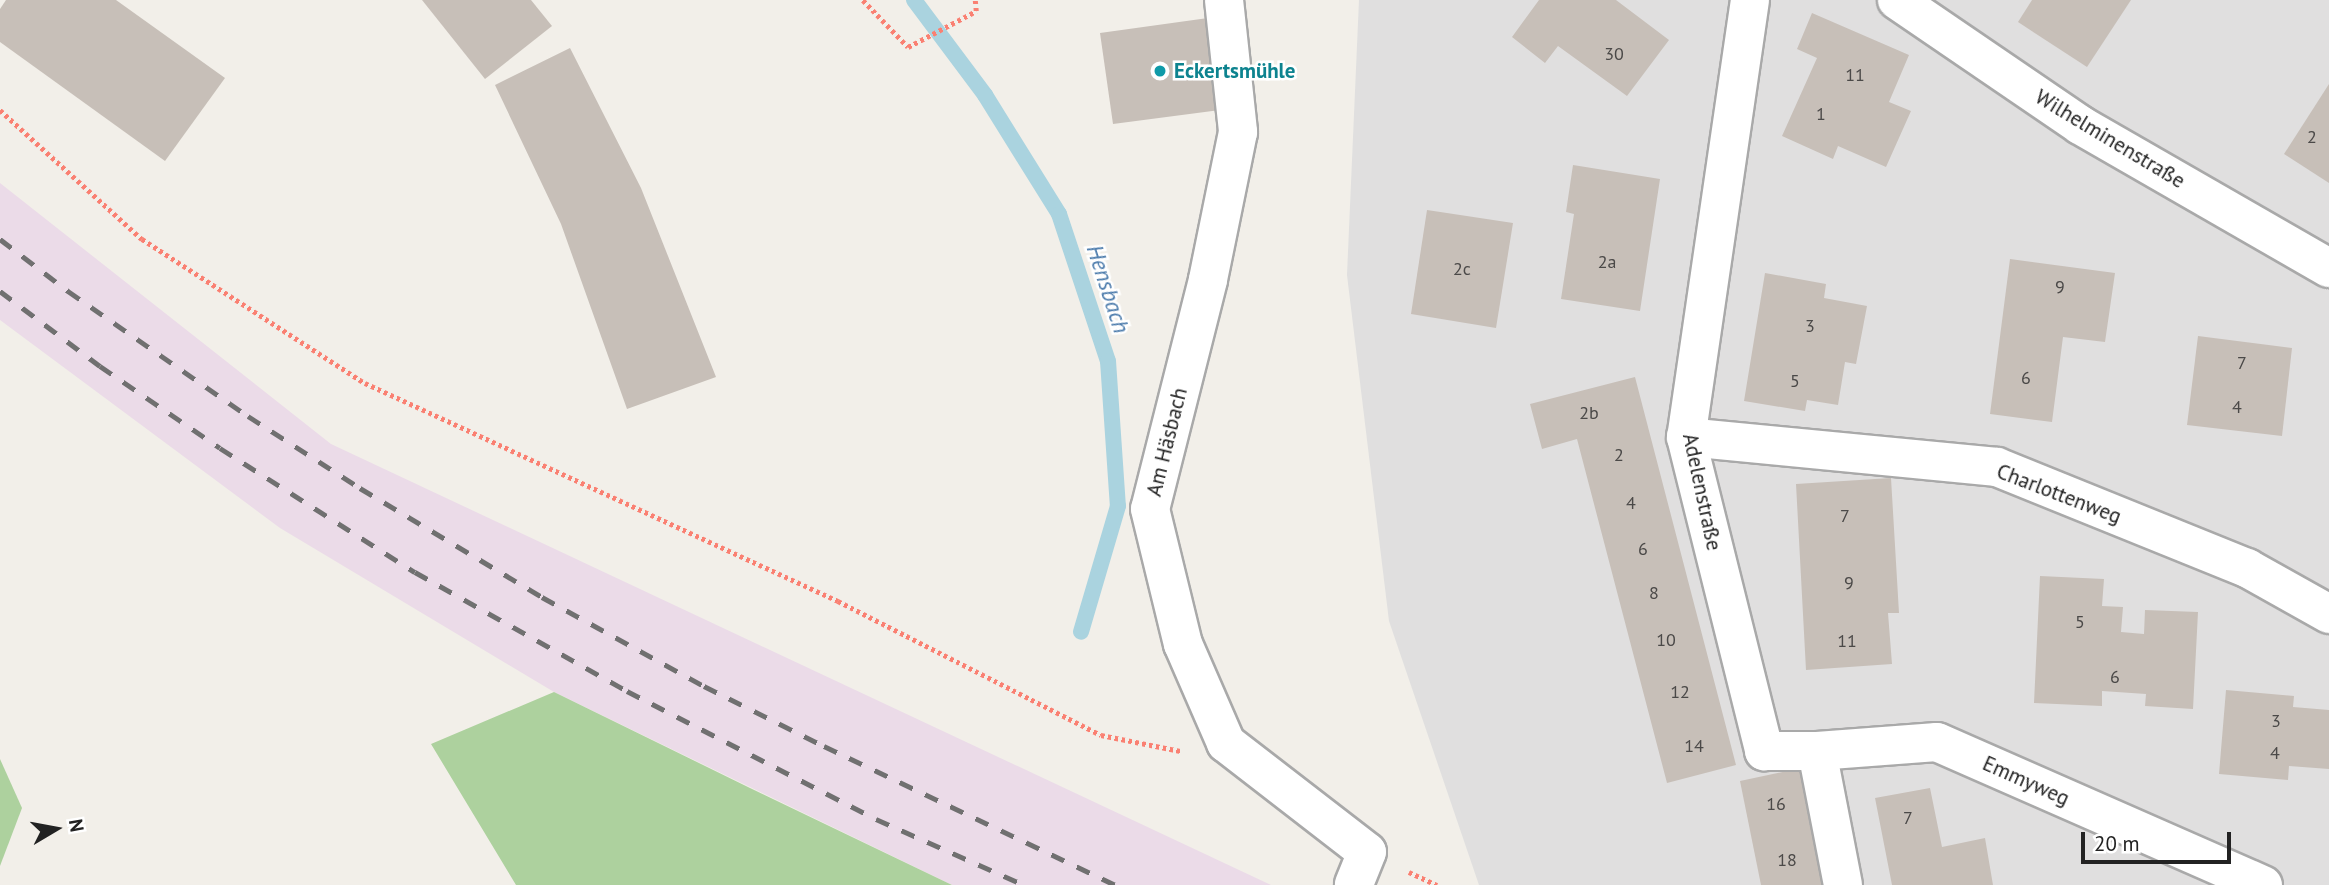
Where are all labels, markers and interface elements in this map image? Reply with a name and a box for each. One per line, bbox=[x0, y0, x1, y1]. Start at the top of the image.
house number: 30 bbox=[1604, 43, 1624, 65]
place label: Eckertsmühle bbox=[1174, 58, 1295, 84]
marker: Eckertsmühle bbox=[1152, 63, 1168, 79]
house number: 11 bbox=[1845, 64, 1865, 86]
street label: Wilhelminenstraße bbox=[2030, 84, 2190, 194]
house number: 1 bbox=[1816, 103, 1826, 125]
house number: 2 bbox=[2307, 126, 2317, 148]
water label: Hensbach bbox=[1081, 241, 1135, 337]
house number: 2a bbox=[1598, 251, 1616, 273]
house number: 2c bbox=[1453, 258, 1471, 280]
house number: 9 bbox=[2055, 276, 2065, 298]
house number: 3 bbox=[1805, 315, 1815, 337]
house number: 7 bbox=[2237, 352, 2247, 374]
house number: 6 bbox=[2021, 367, 2031, 389]
house number: 5 bbox=[1790, 370, 1800, 392]
street label: Am Häsbach bbox=[1141, 385, 1193, 499]
house number: 4 bbox=[2232, 396, 2242, 418]
house number: 2b bbox=[1579, 402, 1599, 424]
street label: Adelenstraße bbox=[1677, 431, 1727, 553]
house number: 2 bbox=[1614, 444, 1624, 466]
street label: Charlottenweg bbox=[1993, 459, 2125, 529]
house number: 4 bbox=[1626, 492, 1636, 514]
house number: 7 bbox=[1840, 505, 1850, 527]
house number: 6 bbox=[1638, 538, 1648, 560]
house number: 9 bbox=[1844, 572, 1854, 594]
house number: 8 bbox=[1649, 582, 1659, 604]
house number: 5 bbox=[2075, 611, 2085, 633]
house number: 10 bbox=[1656, 629, 1676, 651]
house number: 11 bbox=[1837, 630, 1857, 652]
house number: 6 bbox=[2110, 666, 2120, 688]
house number: 12 bbox=[1670, 681, 1690, 703]
house number: 3 bbox=[2271, 710, 2281, 732]
house number: 14 bbox=[1684, 735, 1704, 757]
house number: 4 bbox=[2270, 742, 2280, 764]
street label: Emmyweg bbox=[1979, 751, 2073, 811]
house number: 16 bbox=[1766, 793, 1786, 815]
north arrow bbox=[21, 794, 91, 864]
house number: 7 bbox=[1903, 807, 1913, 829]
text: N bbox=[64, 817, 90, 834]
scale bar bbox=[2084, 818, 2234, 862]
text: 20 m bbox=[2094, 830, 2140, 857]
house number: 18 bbox=[1777, 849, 1797, 871]

